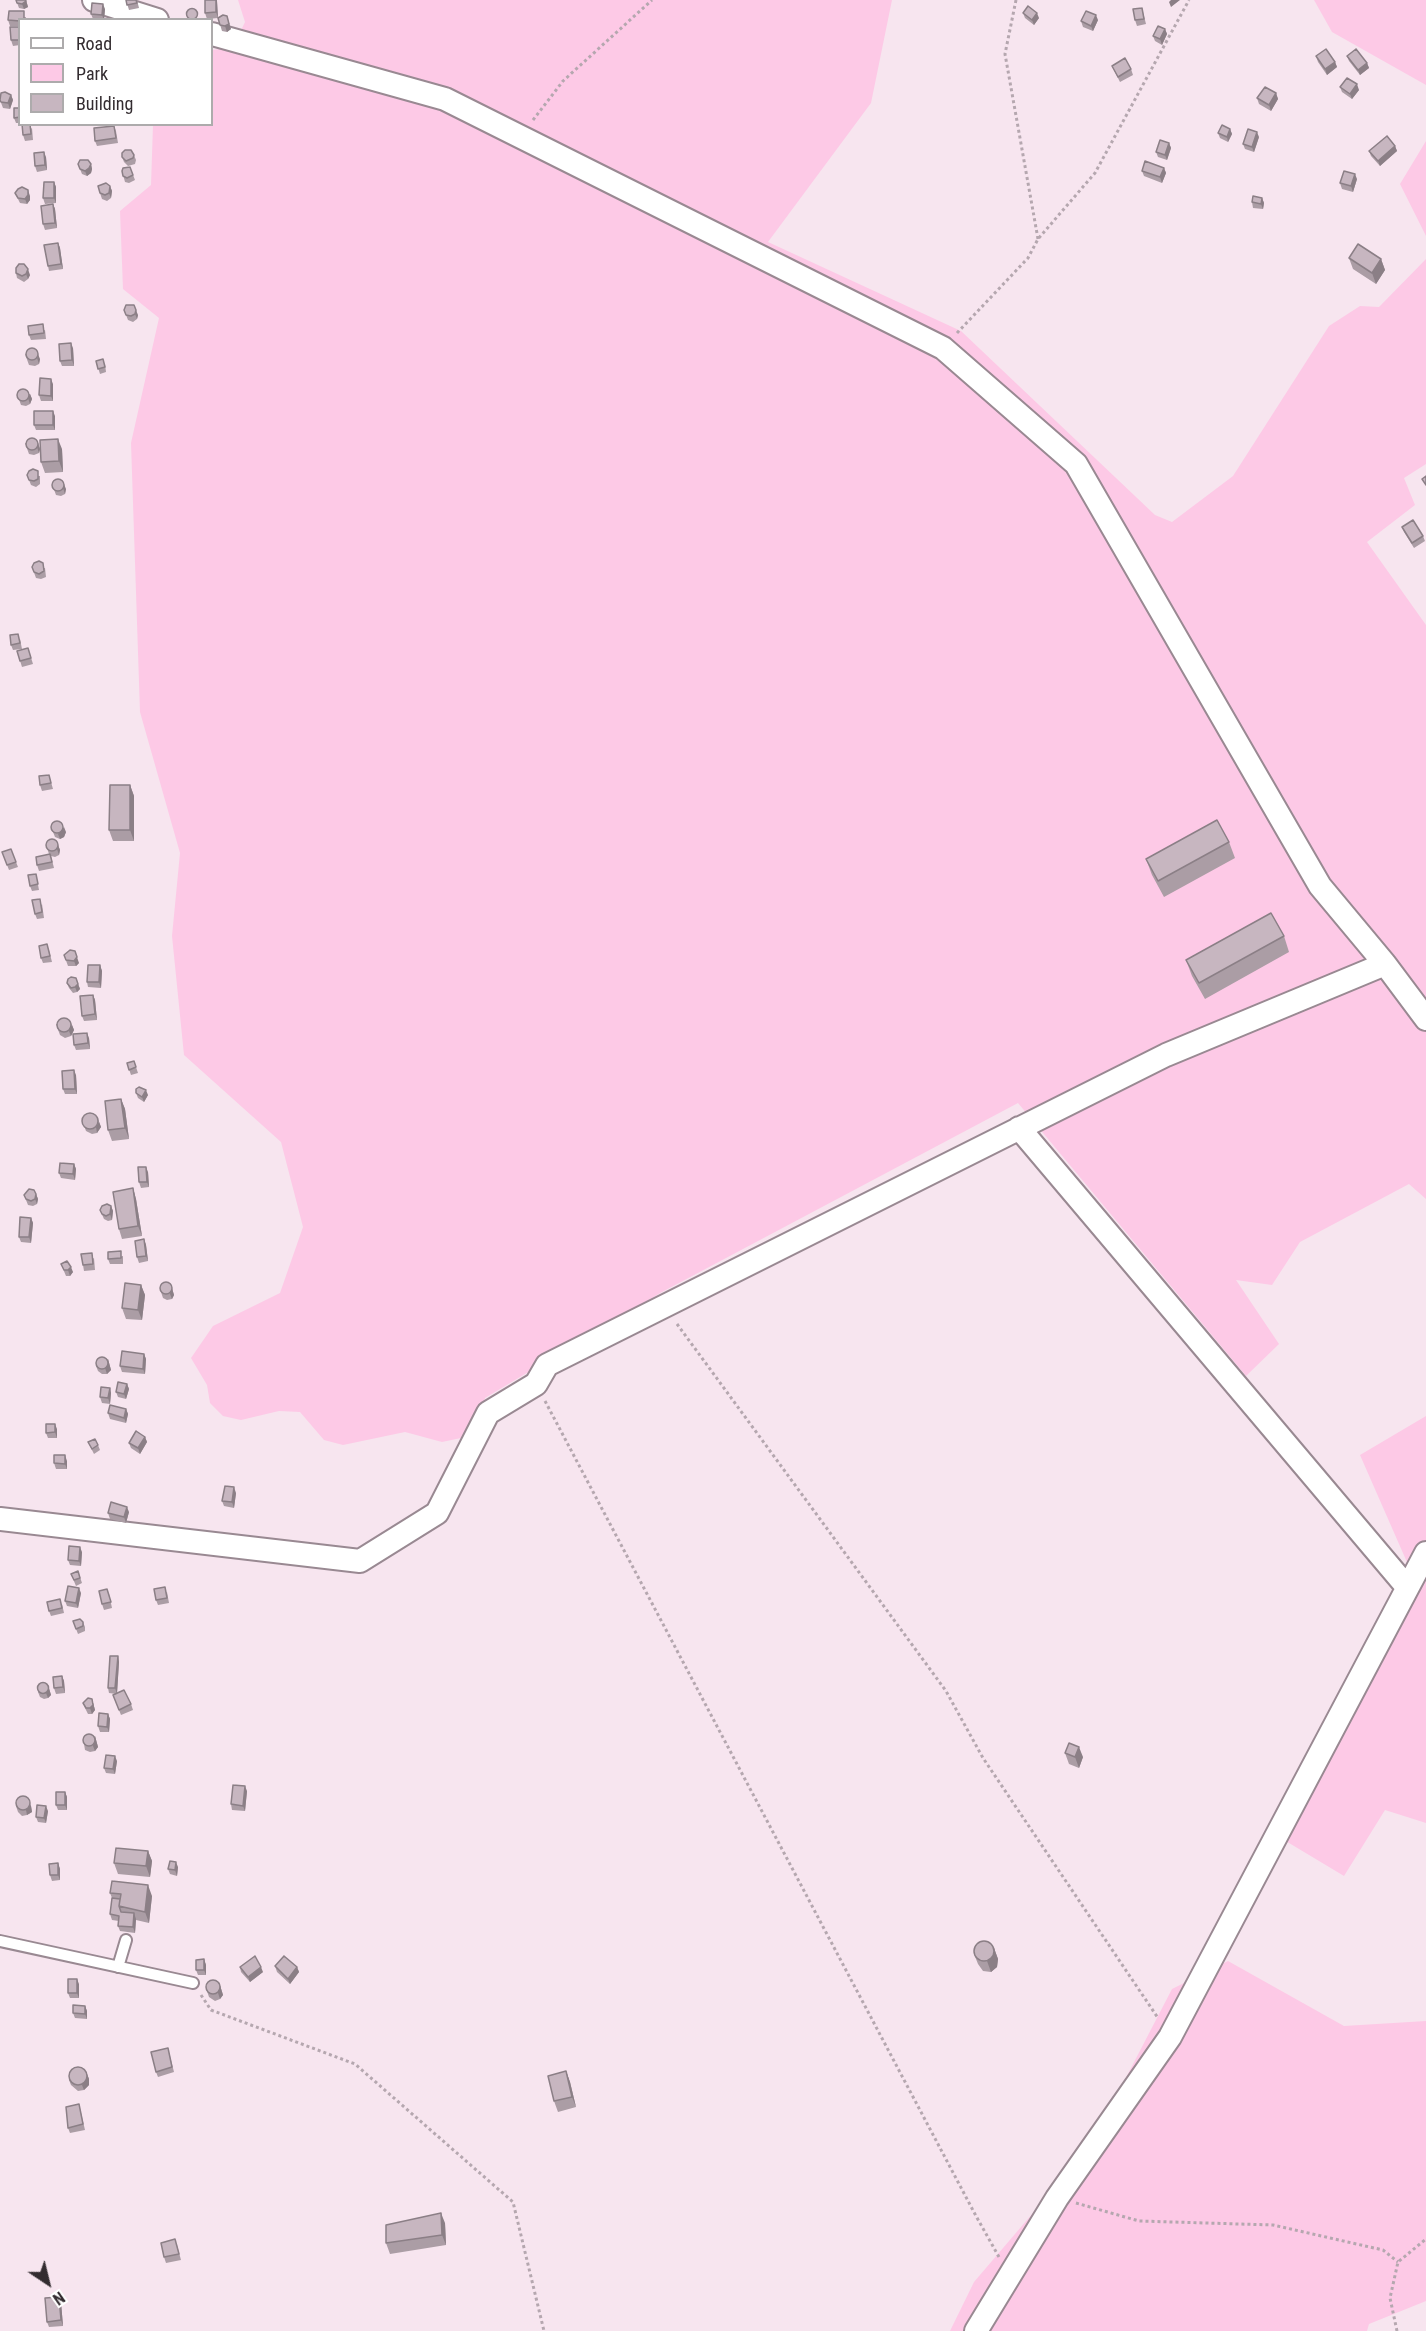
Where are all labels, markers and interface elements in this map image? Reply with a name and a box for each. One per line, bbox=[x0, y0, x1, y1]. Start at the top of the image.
legend bbox=[18, 18, 213, 126]
text: Road bbox=[76, 33, 112, 54]
text: Park bbox=[76, 63, 108, 84]
text: Building bbox=[76, 93, 133, 114]
north arrow bbox=[18, 2253, 78, 2313]
text: N bbox=[49, 2288, 68, 2309]

